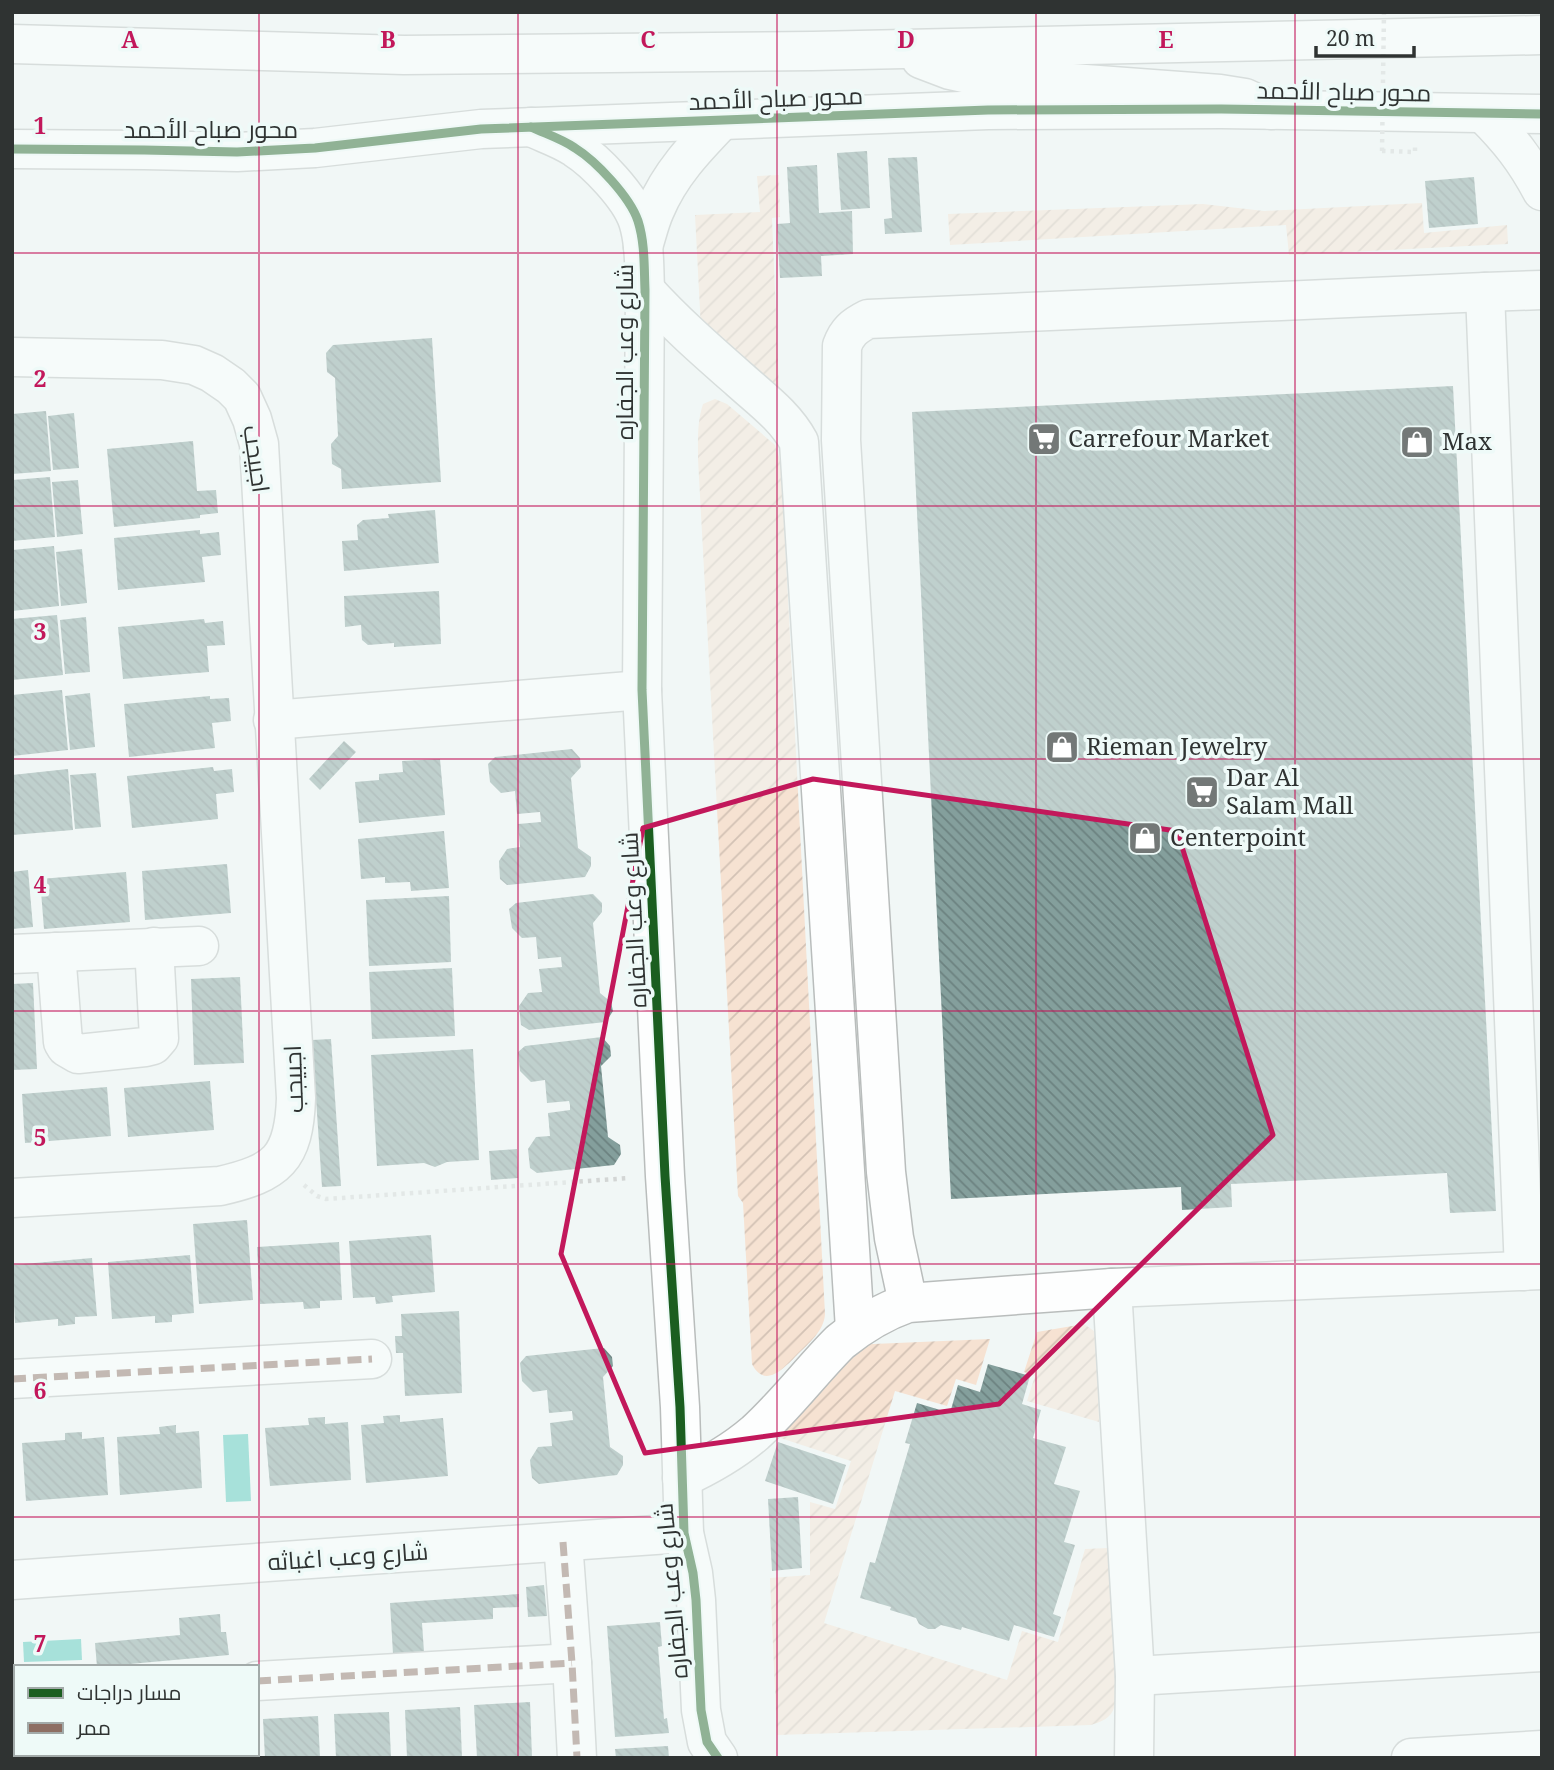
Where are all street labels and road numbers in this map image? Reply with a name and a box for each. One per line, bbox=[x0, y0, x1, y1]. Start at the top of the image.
street label: محور صباح الأحمد bbox=[1256, 72, 1432, 110]
street label: محور صباح الأحمد bbox=[688, 78, 864, 118]
street label: محور صباح الأحمد bbox=[124, 112, 298, 146]
street label: شارع وعب الجفاره bbox=[607, 264, 641, 440]
street label: اجبيجب bbox=[236, 423, 279, 495]
street label: شارع وعب الجفاره bbox=[611, 831, 655, 1009]
street label: اجبيجب bbox=[275, 1045, 310, 1114]
street label: شارع وعب الجفاره bbox=[646, 1502, 696, 1680]
street label: شارع وعب اغباثه bbox=[266, 1533, 429, 1579]

